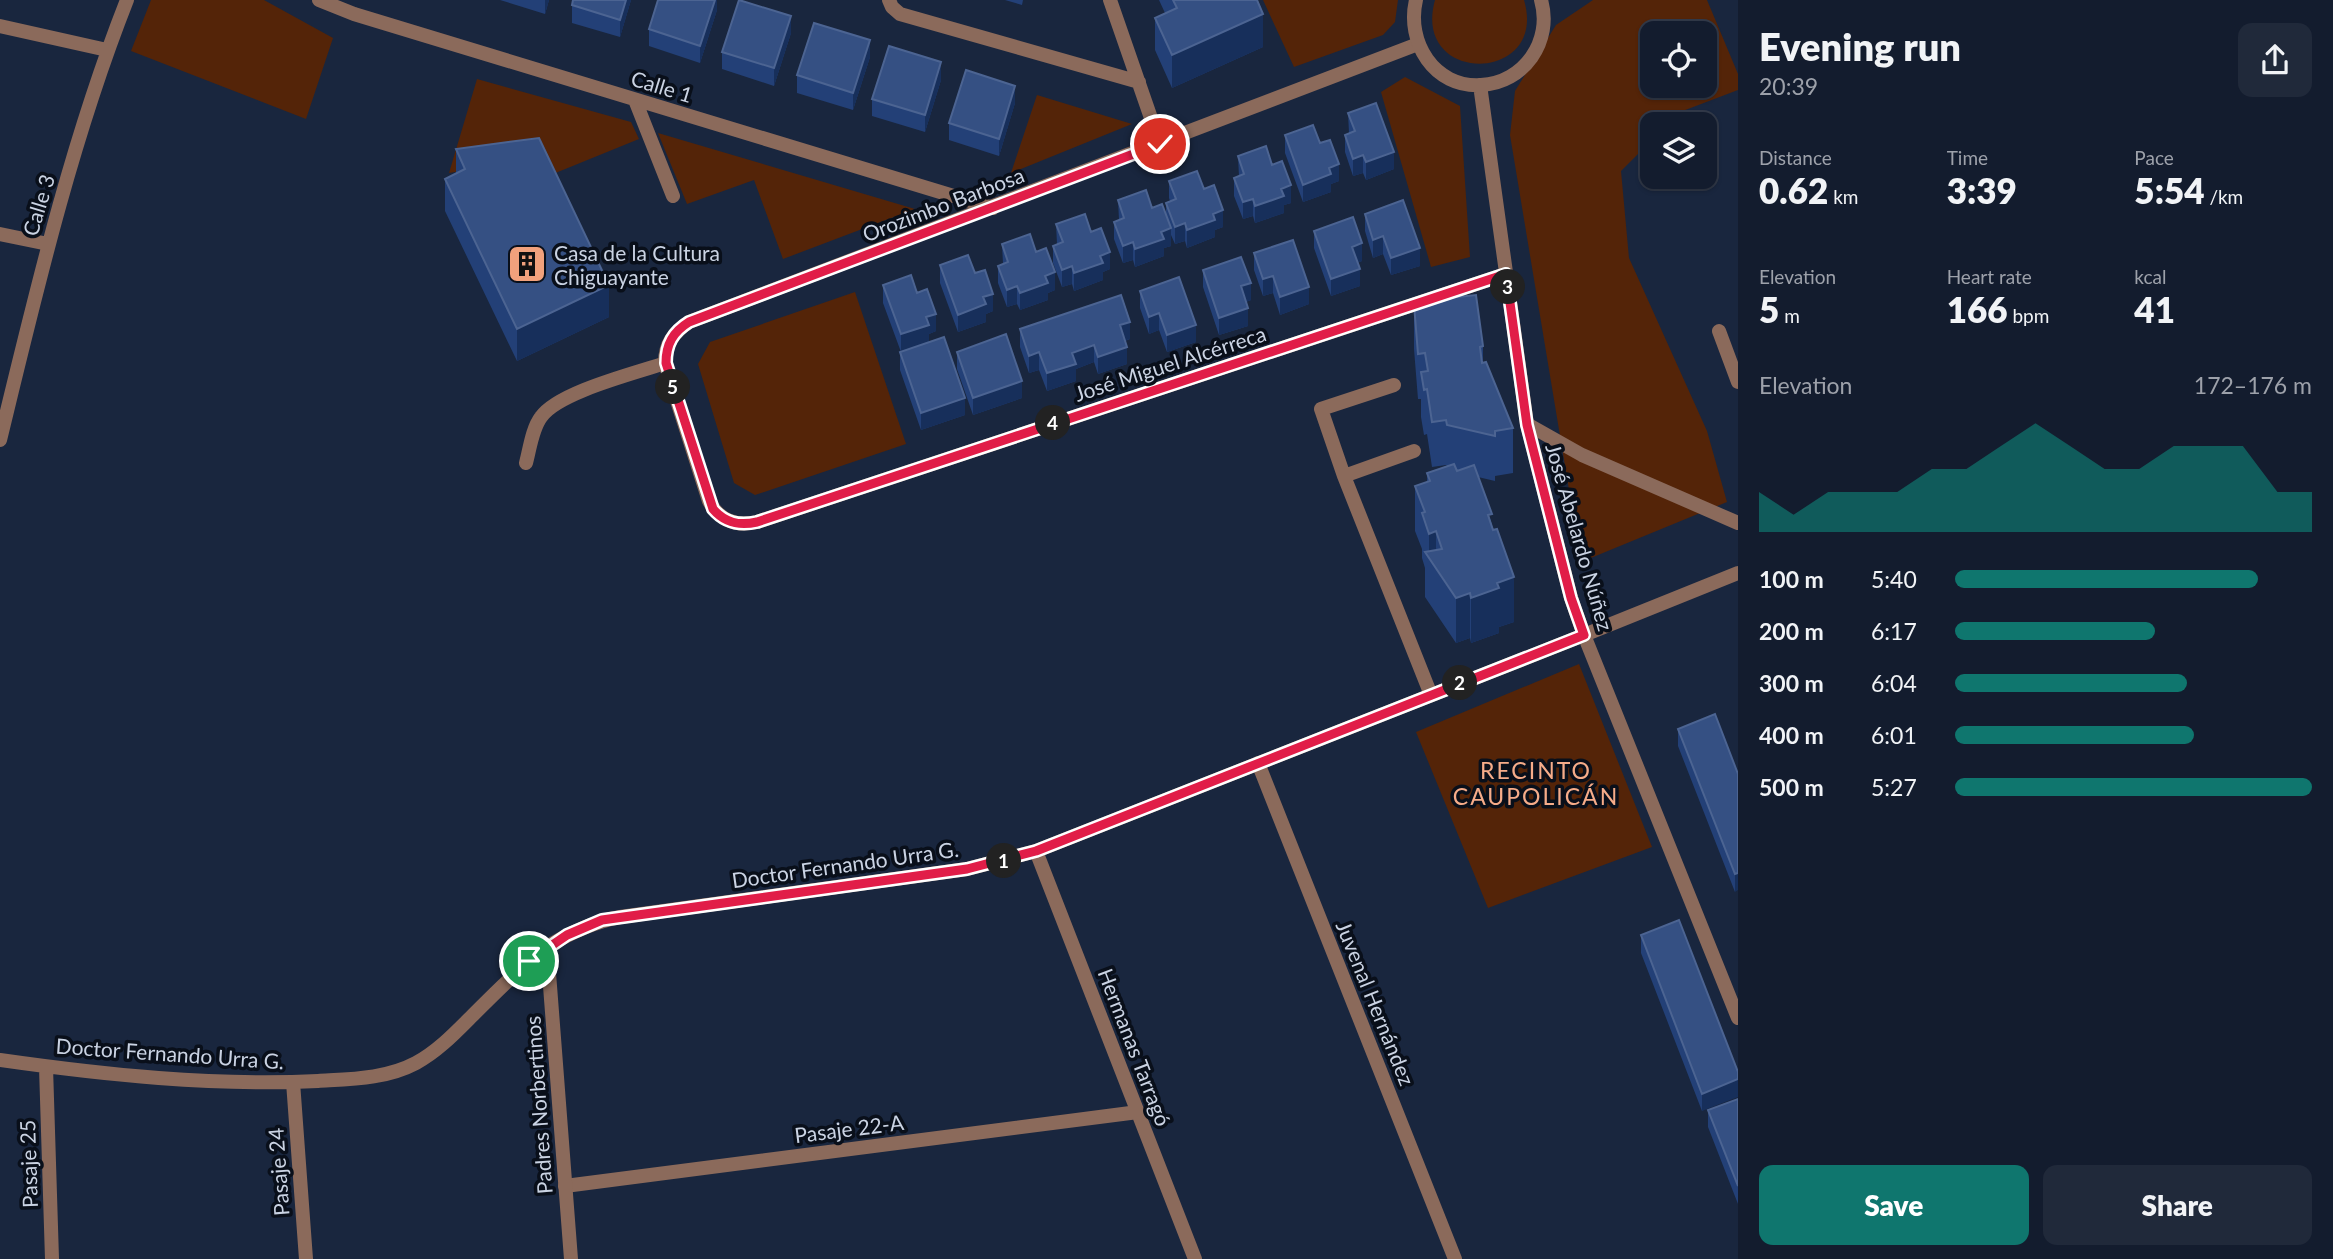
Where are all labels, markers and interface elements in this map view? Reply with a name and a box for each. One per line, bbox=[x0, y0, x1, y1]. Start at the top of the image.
map controls bbox=[1640, 21, 1717, 189]
button: locate bbox=[1640, 21, 1717, 98]
text: Evening run bbox=[1759, 23, 1961, 69]
button: share bbox=[2238, 23, 2312, 97]
street label: Calle 1 bbox=[628, 65, 696, 107]
text: 20:39 bbox=[1759, 72, 1818, 100]
button: layers bbox=[1640, 112, 1717, 189]
pin bbox=[1130, 114, 1190, 174]
icon: check bbox=[1141, 125, 1179, 163]
text: Distance bbox=[1759, 146, 1832, 169]
text: Time bbox=[1947, 146, 1988, 169]
text: Pace bbox=[2134, 146, 2174, 169]
street label: Orozimbo Barbosa bbox=[859, 162, 1027, 246]
text: 0.62 bbox=[1759, 169, 1828, 211]
text: 3:39 bbox=[1947, 169, 2017, 211]
text: 5:54 bbox=[2134, 169, 2205, 211]
street label: Calle 3 bbox=[17, 171, 59, 239]
text: km bbox=[1828, 185, 1858, 208]
text: /km bbox=[2205, 185, 2243, 208]
place label: Casa de la Cultura Chiguayante bbox=[554, 240, 720, 289]
building icon: Casa de la Cultura Chiguayante bbox=[506, 243, 548, 285]
text: Elevation bbox=[1759, 265, 1836, 288]
text: Heart rate bbox=[1947, 265, 2032, 288]
text: kcal bbox=[2134, 265, 2166, 288]
pin: 3 bbox=[1490, 270, 1526, 304]
text: 3 bbox=[1502, 275, 1513, 298]
text: 5 bbox=[1759, 288, 1779, 330]
text: 166 bbox=[1947, 288, 2008, 330]
text: 41 bbox=[2134, 288, 2175, 330]
text: m bbox=[1779, 304, 1800, 327]
text: bpm bbox=[2008, 304, 2049, 327]
street label: José Miguel Alcérreca bbox=[1071, 320, 1269, 406]
pin: 5 bbox=[656, 370, 690, 404]
text: Elevation bbox=[1759, 371, 1852, 399]
text: 172–176 m bbox=[2194, 371, 2312, 399]
text: 5 bbox=[667, 375, 678, 398]
pin: 4 bbox=[1036, 406, 1070, 440]
text: 4 bbox=[1047, 411, 1058, 434]
street label: José Abelardo Núñez bbox=[1541, 440, 1619, 634]
text: 100 m bbox=[1759, 565, 1824, 593]
text: 5:40 bbox=[1871, 565, 1917, 593]
text: 200 m bbox=[1759, 617, 1824, 645]
text: 6:17 bbox=[1871, 617, 1917, 645]
pin: 2 bbox=[1442, 666, 1478, 700]
text: 300 m bbox=[1759, 669, 1824, 697]
text: 6:04 bbox=[1871, 669, 1917, 697]
text: 2 bbox=[1454, 671, 1465, 694]
text: 400 m bbox=[1759, 721, 1824, 749]
text: 6:01 bbox=[1871, 721, 1917, 749]
district label: RECINTO CAUPOLICÁN bbox=[1453, 756, 1619, 810]
text: 500 m bbox=[1759, 773, 1824, 801]
text: 5:27 bbox=[1871, 773, 1917, 801]
street label: Doctor Fernando Urra G. bbox=[730, 836, 960, 892]
pin: 1 bbox=[986, 844, 1021, 878]
text: 1 bbox=[998, 849, 1009, 872]
street label: Juvenal Hernández bbox=[1332, 917, 1420, 1089]
pin bbox=[499, 931, 559, 991]
icon: arrive bbox=[510, 942, 548, 980]
street label: Hermanas Tarragó bbox=[1093, 965, 1177, 1129]
street label: Padres Norbertinos bbox=[519, 1015, 557, 1195]
street label: Doctor Fernando Urra G. bbox=[55, 1033, 285, 1073]
street label: Pasaje 22-A bbox=[793, 1109, 906, 1147]
street label: Pasaje 25 bbox=[14, 1120, 42, 1208]
street label: Pasaje 24 bbox=[262, 1127, 294, 1217]
button: Save bbox=[1759, 1165, 2029, 1245]
button: Share bbox=[2043, 1165, 2312, 1245]

